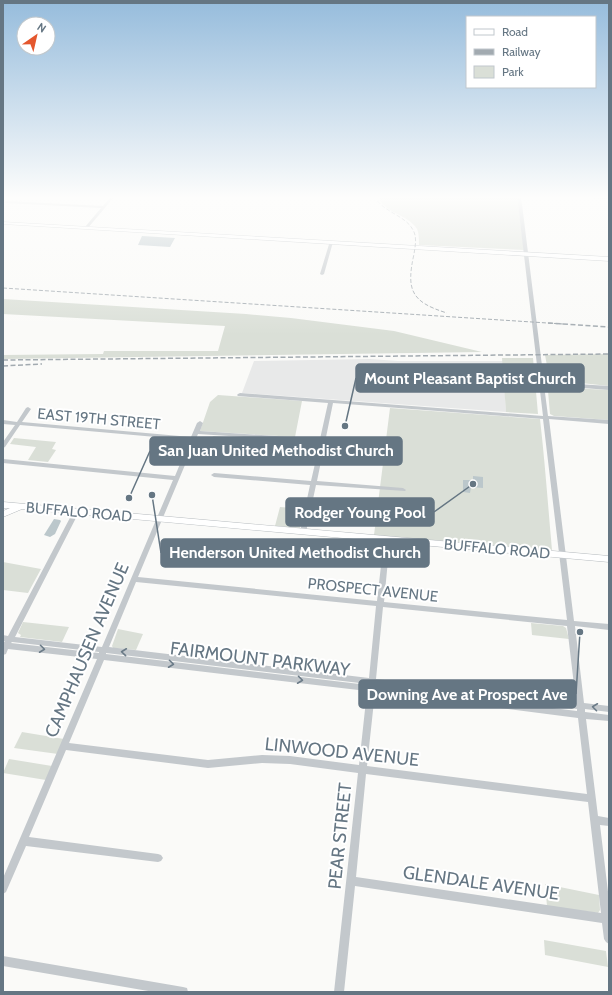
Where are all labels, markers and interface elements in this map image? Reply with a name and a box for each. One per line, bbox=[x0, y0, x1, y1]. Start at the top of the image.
north arrow bbox=[16, 16, 56, 56]
legend bbox=[466, 16, 596, 88]
text: N bbox=[34, 20, 49, 36]
text: Road bbox=[502, 24, 528, 39]
text: Railway bbox=[502, 44, 540, 59]
text: Park bbox=[502, 64, 524, 79]
callout: Mount Pleasant Baptist Church bbox=[356, 364, 584, 392]
text: Mount Pleasant Baptist Church bbox=[364, 369, 576, 388]
street label: EAST 19TH STREET bbox=[37, 405, 161, 433]
callout: San Juan United Methodist Church bbox=[150, 437, 402, 465]
text: San Juan United Methodist Church bbox=[158, 441, 394, 460]
street label: BUFFALO ROAD bbox=[25, 498, 133, 526]
callout: Rodger Young Pool bbox=[286, 498, 434, 526]
text: Rodger Young Pool bbox=[294, 503, 426, 522]
street label: BUFFALO ROAD bbox=[443, 535, 551, 563]
callout: Henderson United Methodist Church bbox=[161, 539, 429, 567]
text: Henderson United Methodist Church bbox=[169, 543, 421, 562]
street label: CAMPHAUSEN AVENUE bbox=[40, 559, 134, 741]
street label: PROSPECT AVENUE bbox=[307, 574, 439, 606]
street label: FAIRMOUNT PARKWAY bbox=[169, 637, 352, 681]
one-way arrow bbox=[39, 645, 45, 654]
one-way arrow bbox=[121, 647, 127, 656]
one-way arrow bbox=[168, 659, 174, 668]
one-way arrow bbox=[297, 675, 303, 684]
callout: Downing Ave at Prospect Ave bbox=[359, 680, 576, 708]
text: Downing Ave at Prospect Ave bbox=[367, 685, 567, 704]
one-way arrow bbox=[592, 703, 598, 712]
street label: LINWOOD AVENUE bbox=[264, 733, 420, 771]
street label: PEAR STREET bbox=[323, 781, 357, 890]
street label: GLENDALE AVENUE bbox=[401, 861, 561, 905]

